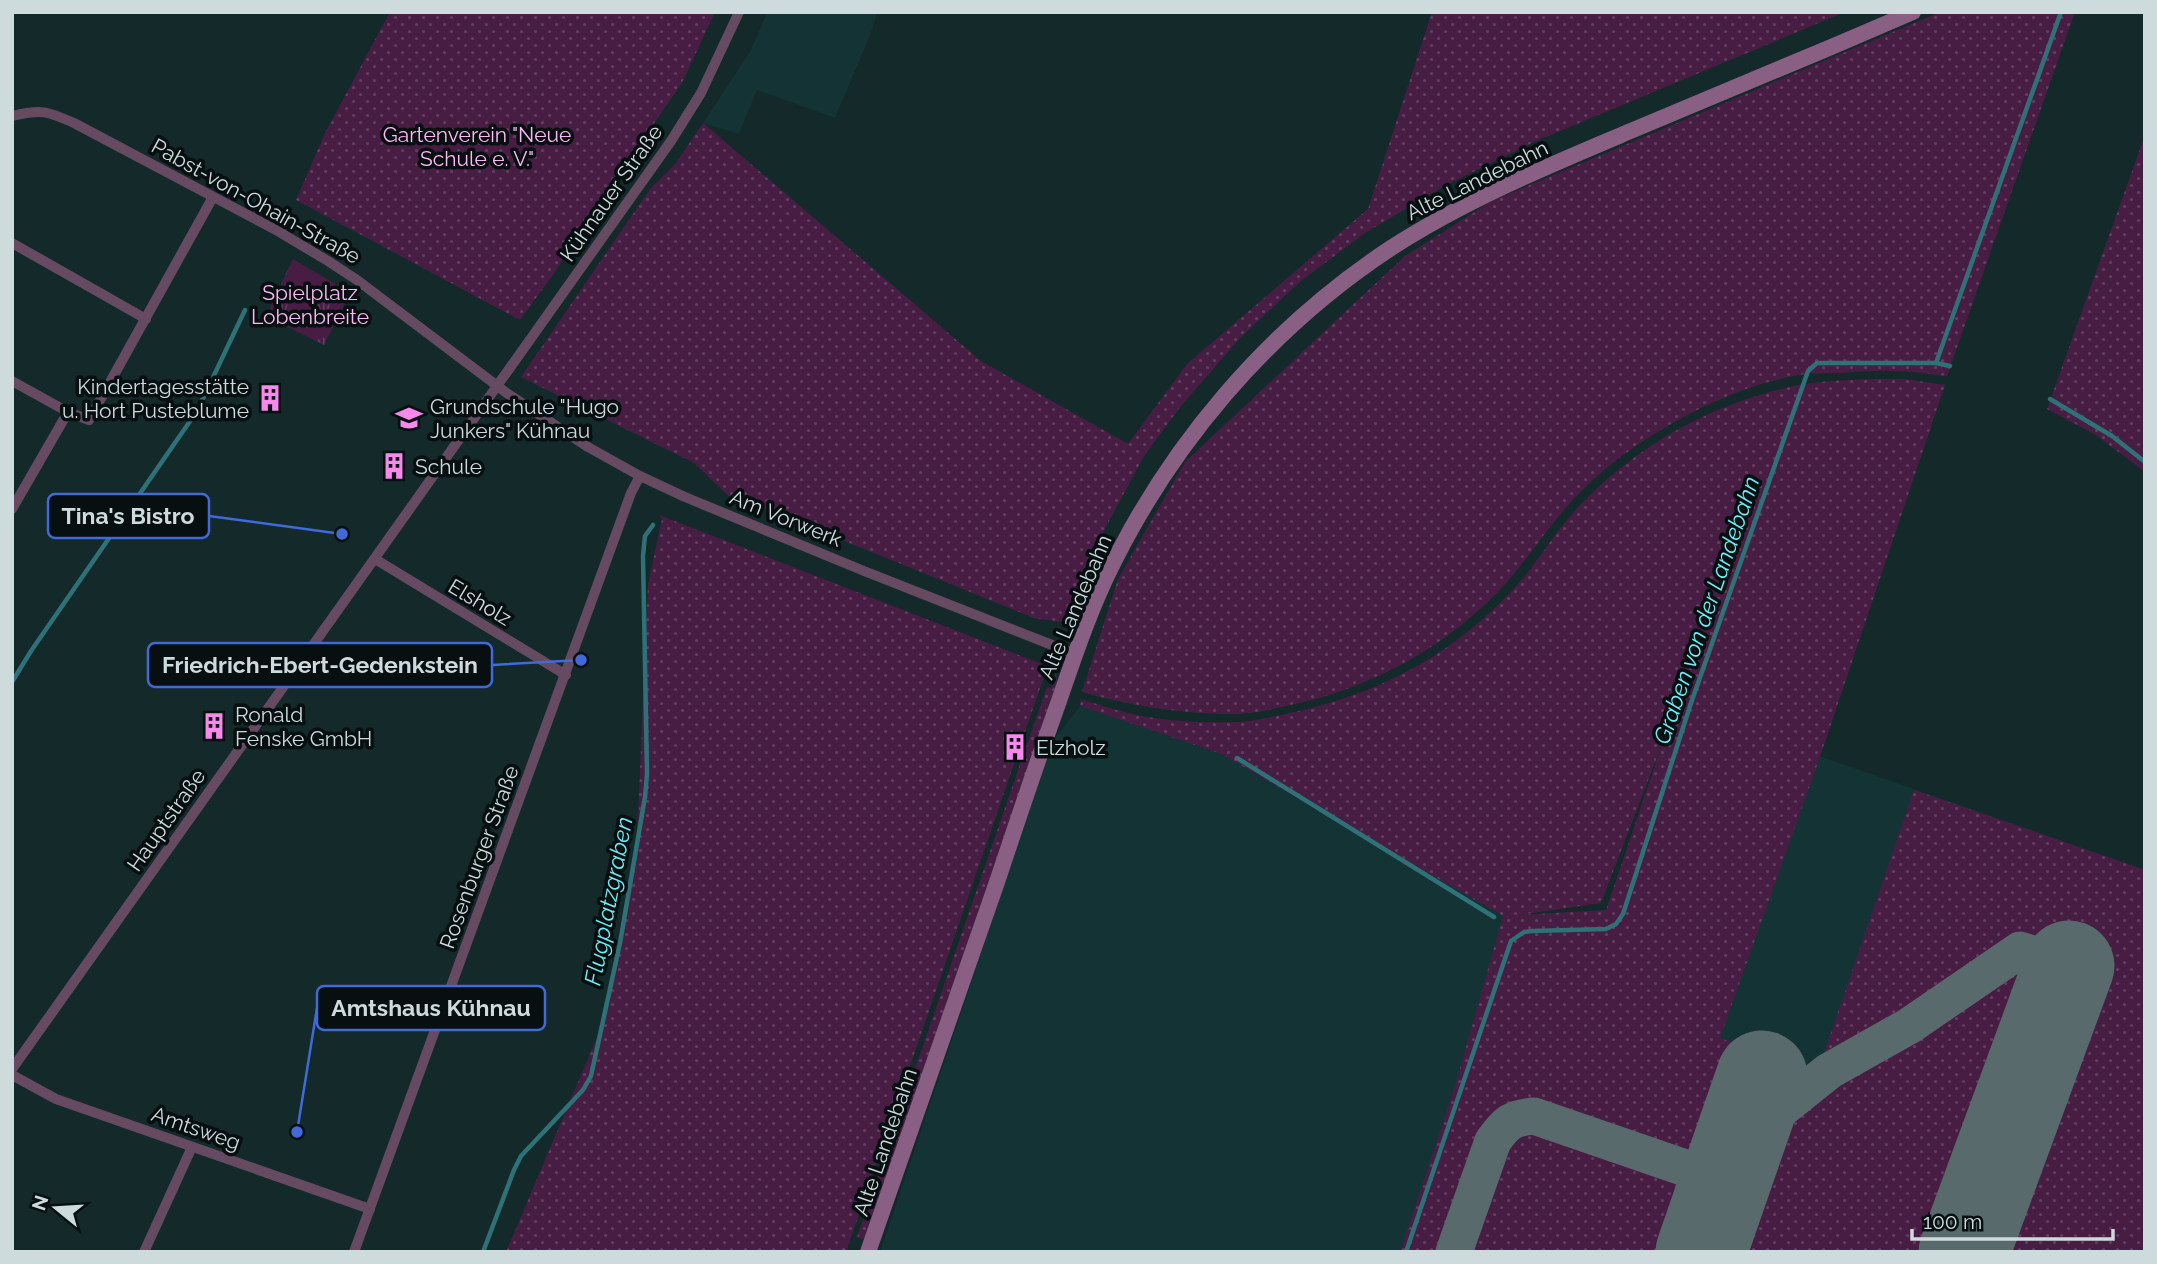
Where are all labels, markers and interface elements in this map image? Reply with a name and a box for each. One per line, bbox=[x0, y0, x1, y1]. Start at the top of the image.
street label: Kühnauer Straße bbox=[555, 120, 667, 266]
park label: Gartenverein "Neue Schule e. V." bbox=[383, 122, 571, 171]
street label: Pabst-von-Ohain-Straße bbox=[147, 133, 365, 269]
street label: Alte Landebahn bbox=[1402, 135, 1552, 225]
park label: Spielplatz Lobenbreite bbox=[251, 280, 369, 329]
place label: Kindertagesstätte u. Hort Pusteblume bbox=[62, 374, 249, 423]
building icon: Kindertagesstätte u. Hort Pusteblume bbox=[255, 383, 285, 413]
place label: Grundschule "Hugo Junkers" Kühnau bbox=[430, 394, 619, 443]
school or university icon: Grundschule "Hugo Junkers" Kühnau bbox=[394, 403, 424, 433]
building icon: Schule bbox=[379, 451, 409, 481]
place label: Schule bbox=[415, 454, 482, 479]
water label: Graben von der Landebahn bbox=[1647, 473, 1765, 747]
street label: Am Vorwerk bbox=[726, 484, 846, 552]
callout: Tina's Bistro bbox=[48, 494, 209, 538]
text: Tina's Bistro bbox=[61, 502, 195, 529]
street label: Alte Landebahn bbox=[1033, 531, 1117, 683]
street label: Elsholz bbox=[444, 573, 516, 631]
callout: Friedrich-Ebert-Gedenkstein bbox=[148, 643, 492, 687]
text: Friedrich-Ebert-Gedenkstein bbox=[162, 651, 478, 678]
place label: Ronald Fenske GmbH bbox=[235, 702, 372, 751]
building icon: Ronald Fenske GmbH bbox=[199, 711, 229, 741]
building icon: Elzholz bbox=[1000, 732, 1030, 762]
place label: Elzholz bbox=[1036, 735, 1106, 760]
street label: Rosenburger Straße bbox=[434, 762, 524, 952]
street label: Hauptstraße bbox=[122, 764, 210, 876]
water label: Flugplatzgraben bbox=[578, 815, 638, 987]
callout: Amtshaus Kühnau bbox=[317, 986, 545, 1030]
text: Amtshaus Kühnau bbox=[331, 994, 531, 1021]
street label: Alte Landebahn bbox=[848, 1065, 922, 1219]
street label: Amtsweg bbox=[148, 1101, 244, 1155]
north arrow bbox=[21, 1173, 91, 1243]
text: N bbox=[27, 1192, 53, 1213]
scale bar bbox=[1912, 1198, 2113, 1242]
text: 100 m bbox=[1923, 1209, 1982, 1234]

